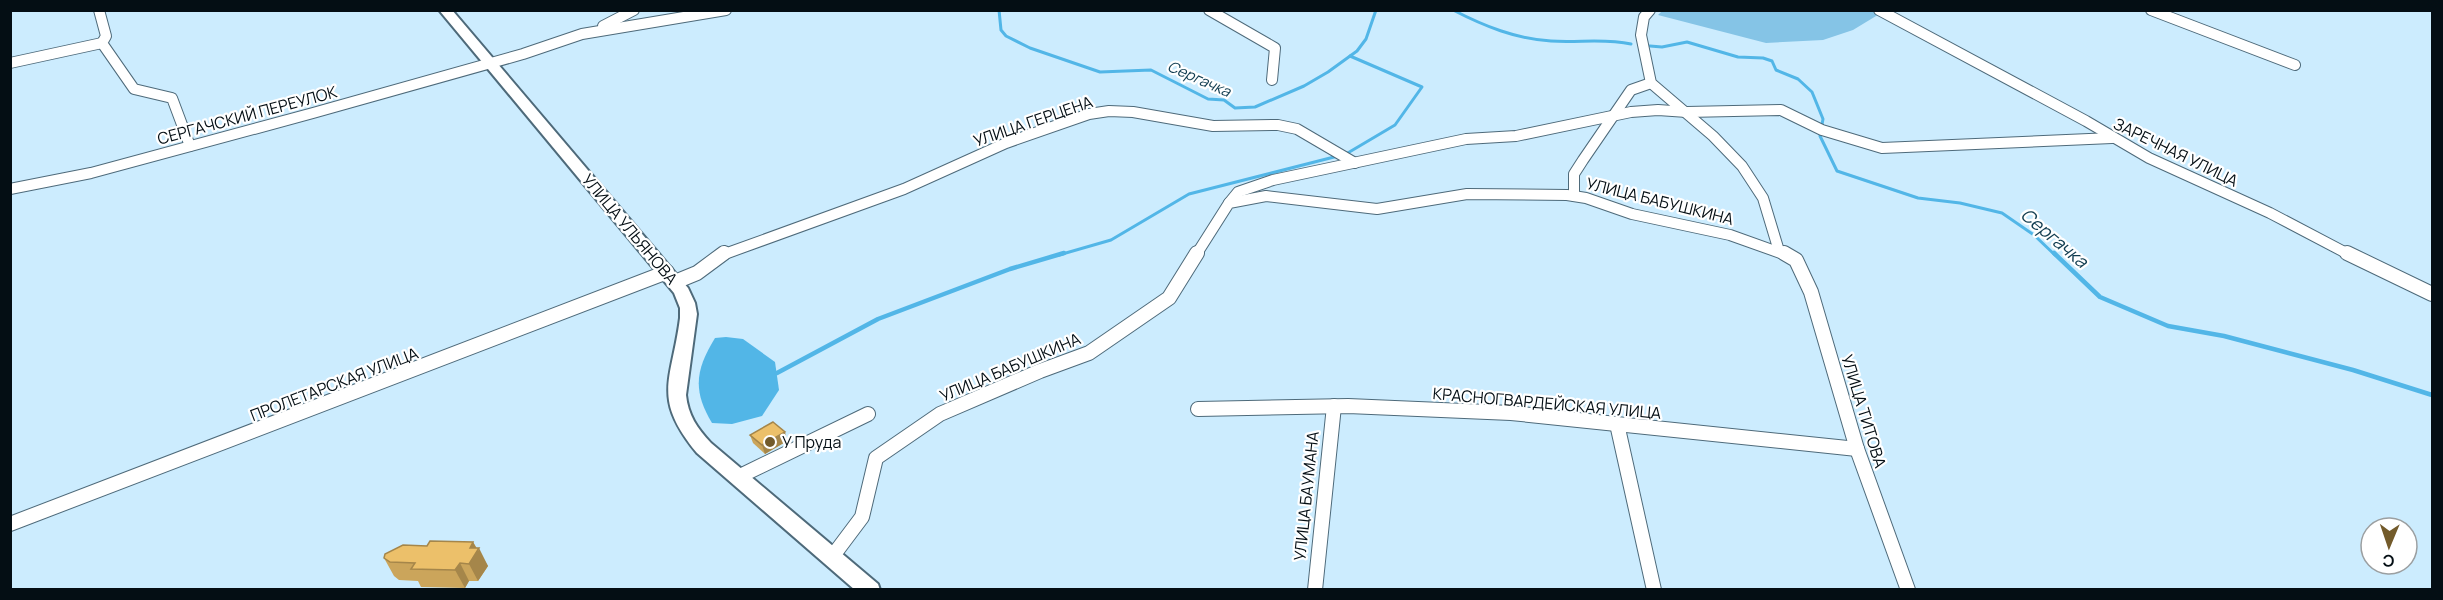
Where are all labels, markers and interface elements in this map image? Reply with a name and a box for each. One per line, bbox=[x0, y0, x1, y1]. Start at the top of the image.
water label: Сергачка bbox=[1164, 55, 1235, 102]
street label: СЕРГАЧСКИЙ ПЕРЕУЛОК bbox=[155, 80, 340, 150]
street label: УЛИЦА ГЕРЦЕНА bbox=[970, 90, 1096, 152]
street label: ЗАРЕЧНАЯ УЛИЦА bbox=[2110, 112, 2242, 192]
street label: УЛИЦА УЛЬЯНОВА bbox=[577, 169, 683, 289]
street label: УЛИЦА БАБУШКИНА bbox=[1584, 172, 1736, 230]
water label: Сергачка bbox=[2016, 202, 2094, 273]
street label: УЛИЦА БАБУШКИНА bbox=[936, 327, 1084, 407]
street label: ПРОЛЕТАРСКАЯ УЛИЦА bbox=[247, 342, 421, 426]
street label: УЛИЦА ТИТОВА bbox=[1836, 352, 1892, 470]
street label: КРАСНОГВАРДЕЙСКАЯ УЛИЦА bbox=[1432, 382, 1662, 424]
street label: УЛИЦА БАУМАНА bbox=[1288, 430, 1324, 562]
place label: У Пруда bbox=[782, 431, 841, 453]
marker: У Пруда bbox=[763, 435, 777, 449]
north arrow bbox=[2359, 516, 2419, 576]
text: С bbox=[2382, 550, 2395, 572]

